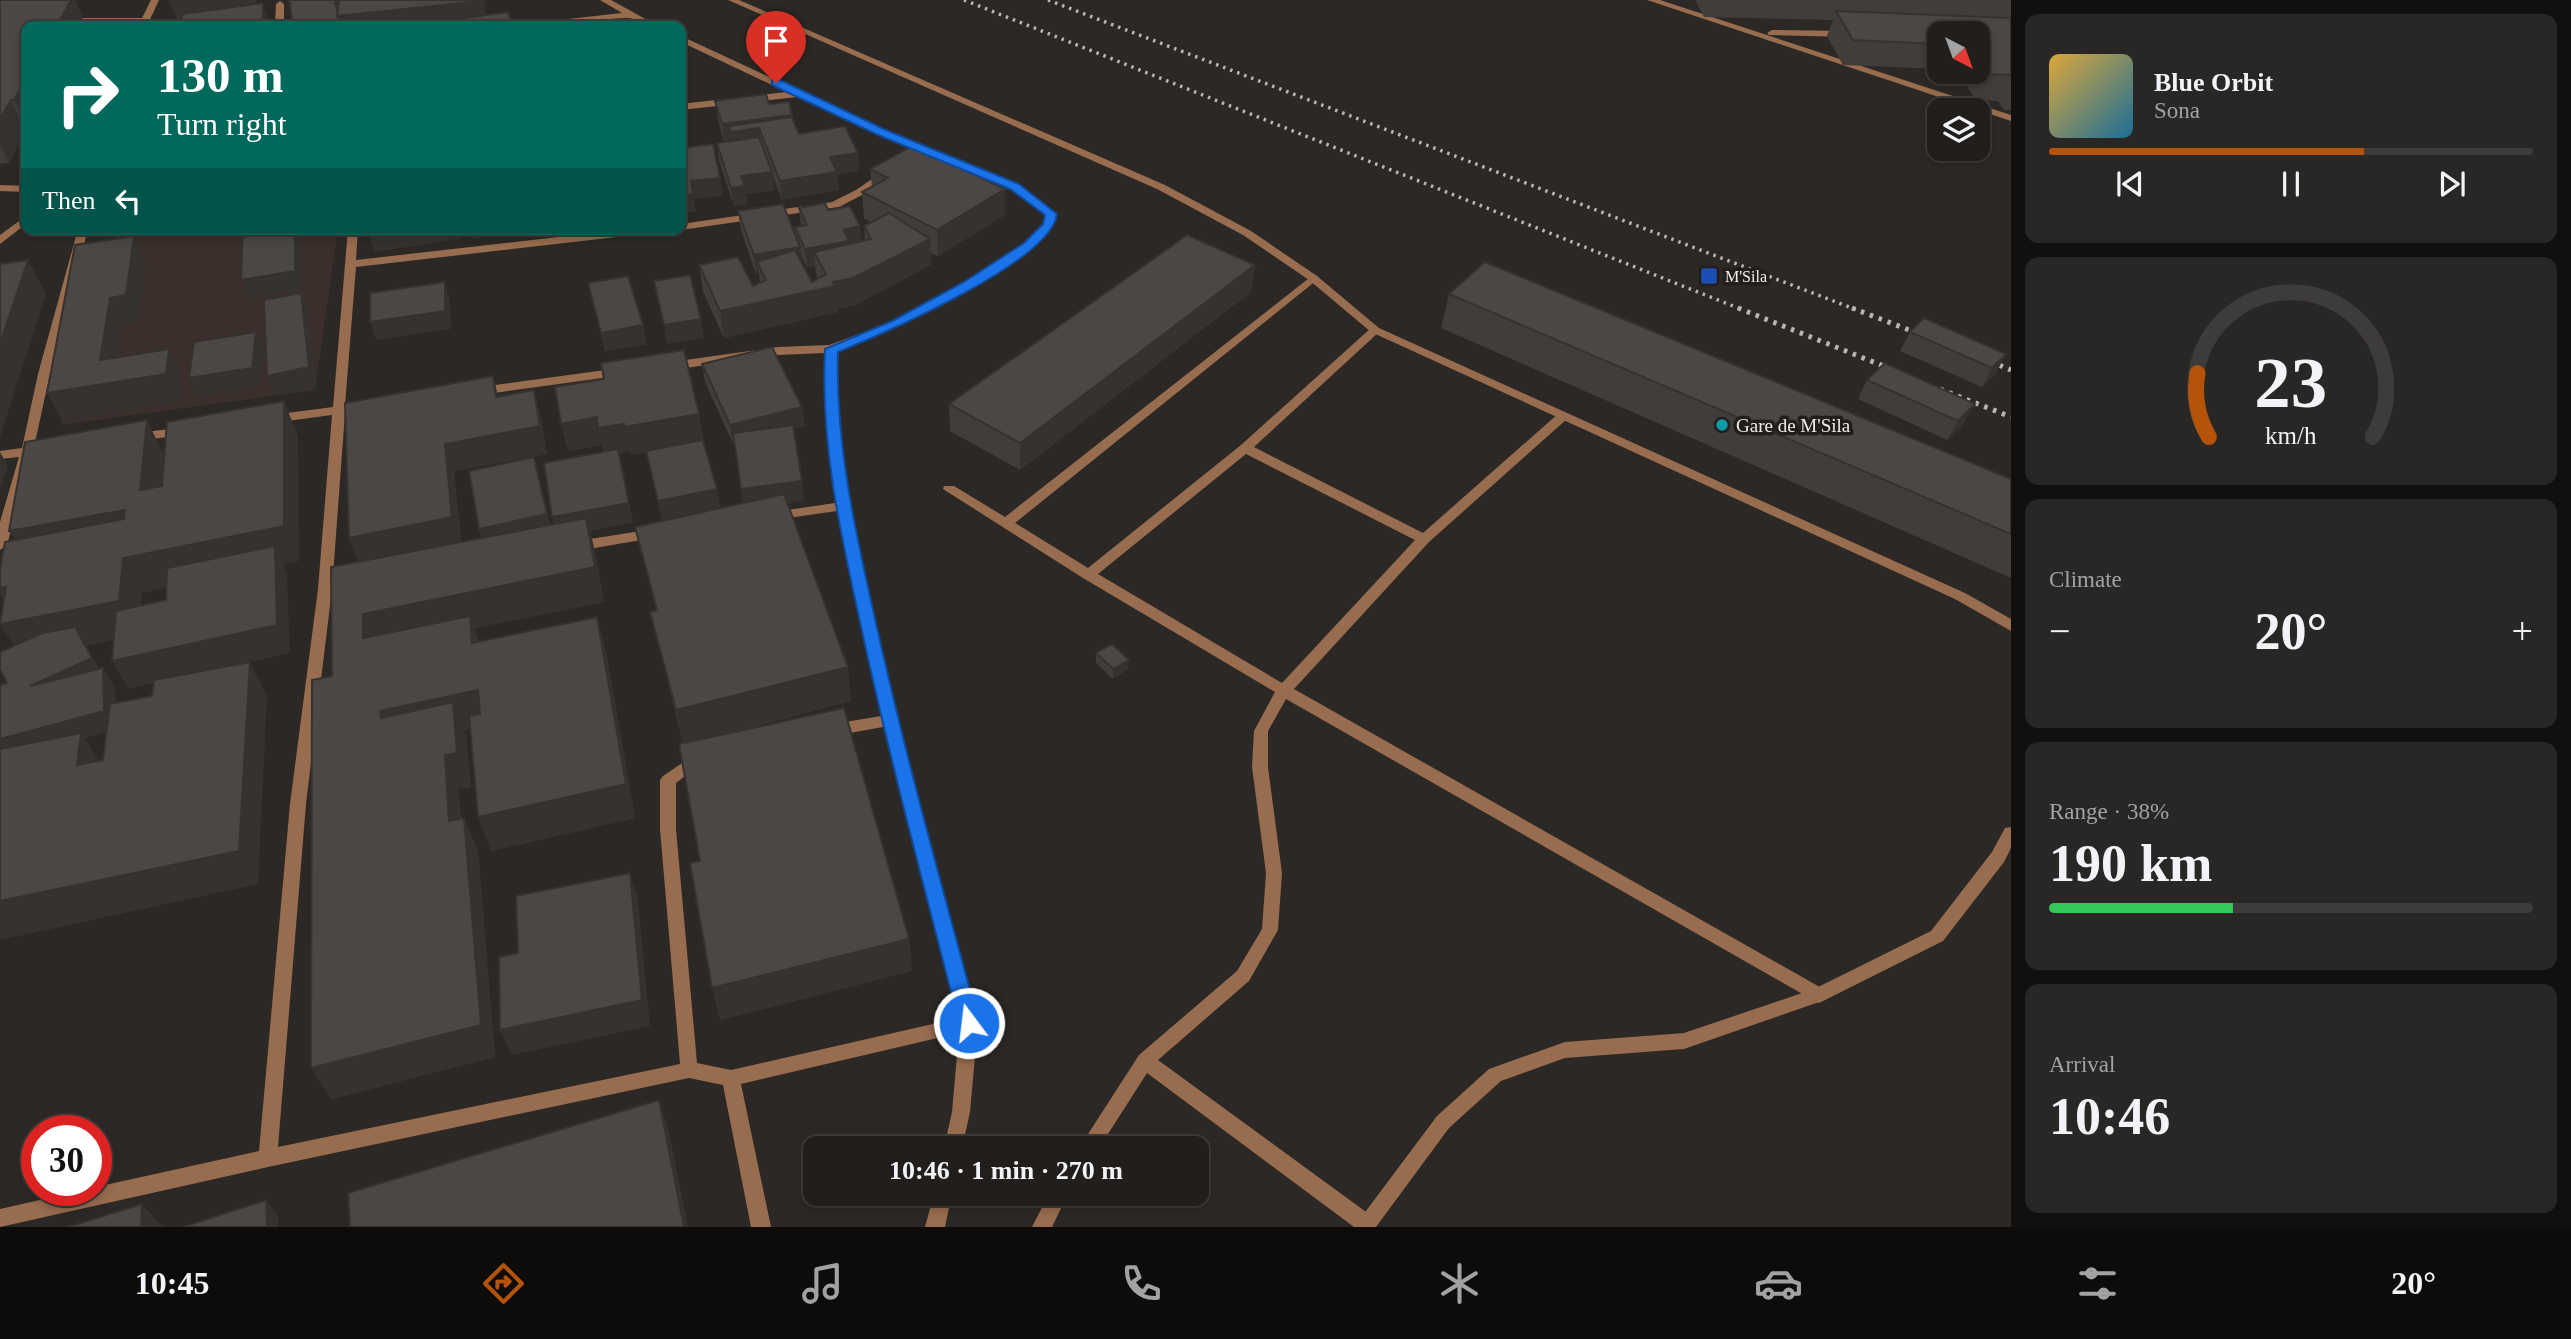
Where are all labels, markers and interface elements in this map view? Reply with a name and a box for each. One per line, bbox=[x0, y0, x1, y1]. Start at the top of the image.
pin bbox=[746, 11, 806, 83]
north arrow bbox=[1927, 21, 1990, 84]
map controls bbox=[1927, 21, 1990, 161]
icon: arrive bbox=[757, 22, 795, 60]
text: 130 m bbox=[157, 48, 284, 103]
icon: right bbox=[42, 49, 133, 140]
text: Blue Orbit bbox=[2154, 68, 2273, 97]
button: layers bbox=[1927, 98, 1990, 161]
text: Sona bbox=[2154, 98, 2200, 123]
text: Turn right bbox=[157, 106, 287, 142]
icon: previous bbox=[2111, 165, 2149, 203]
icon: pause bbox=[2272, 165, 2310, 203]
icon: next bbox=[2433, 165, 2471, 203]
icon: left bbox=[109, 182, 147, 220]
text: Then bbox=[42, 186, 95, 215]
marker: M'Sila bbox=[1699, 266, 1719, 286]
place label: M'Sila bbox=[1725, 268, 1767, 285]
text: 23 bbox=[2255, 342, 2327, 423]
place label: Gare de M'Sila bbox=[1736, 415, 1851, 436]
marker: Gare de M'Sila bbox=[1714, 417, 1730, 433]
text: km/h bbox=[2265, 422, 2317, 449]
text: Climate bbox=[2049, 567, 2122, 592]
text: 20° bbox=[2255, 603, 2327, 660]
text: − bbox=[2049, 610, 2070, 652]
text: + bbox=[2512, 610, 2533, 652]
text: Range · 38% bbox=[2049, 799, 2169, 824]
text: 190 km bbox=[2049, 835, 2212, 892]
position arrow bbox=[932, 986, 1006, 1060]
text: Arrival bbox=[2049, 1052, 2115, 1077]
text: 10:46 bbox=[2049, 1088, 2170, 1145]
speed limit sign: 30 bbox=[21, 1115, 112, 1206]
text: 10:46 · 1 min · 270 m bbox=[889, 1156, 1123, 1185]
icon: directions bbox=[479, 1259, 528, 1308]
icon: music bbox=[798, 1259, 847, 1308]
icon: phone bbox=[1117, 1259, 1166, 1308]
icon: climate bbox=[1435, 1259, 1484, 1308]
icon: car bbox=[1754, 1259, 1803, 1308]
icon: filters bbox=[2073, 1259, 2122, 1308]
text: 10:45 bbox=[135, 1265, 210, 1301]
text: 20° bbox=[2391, 1265, 2436, 1301]

